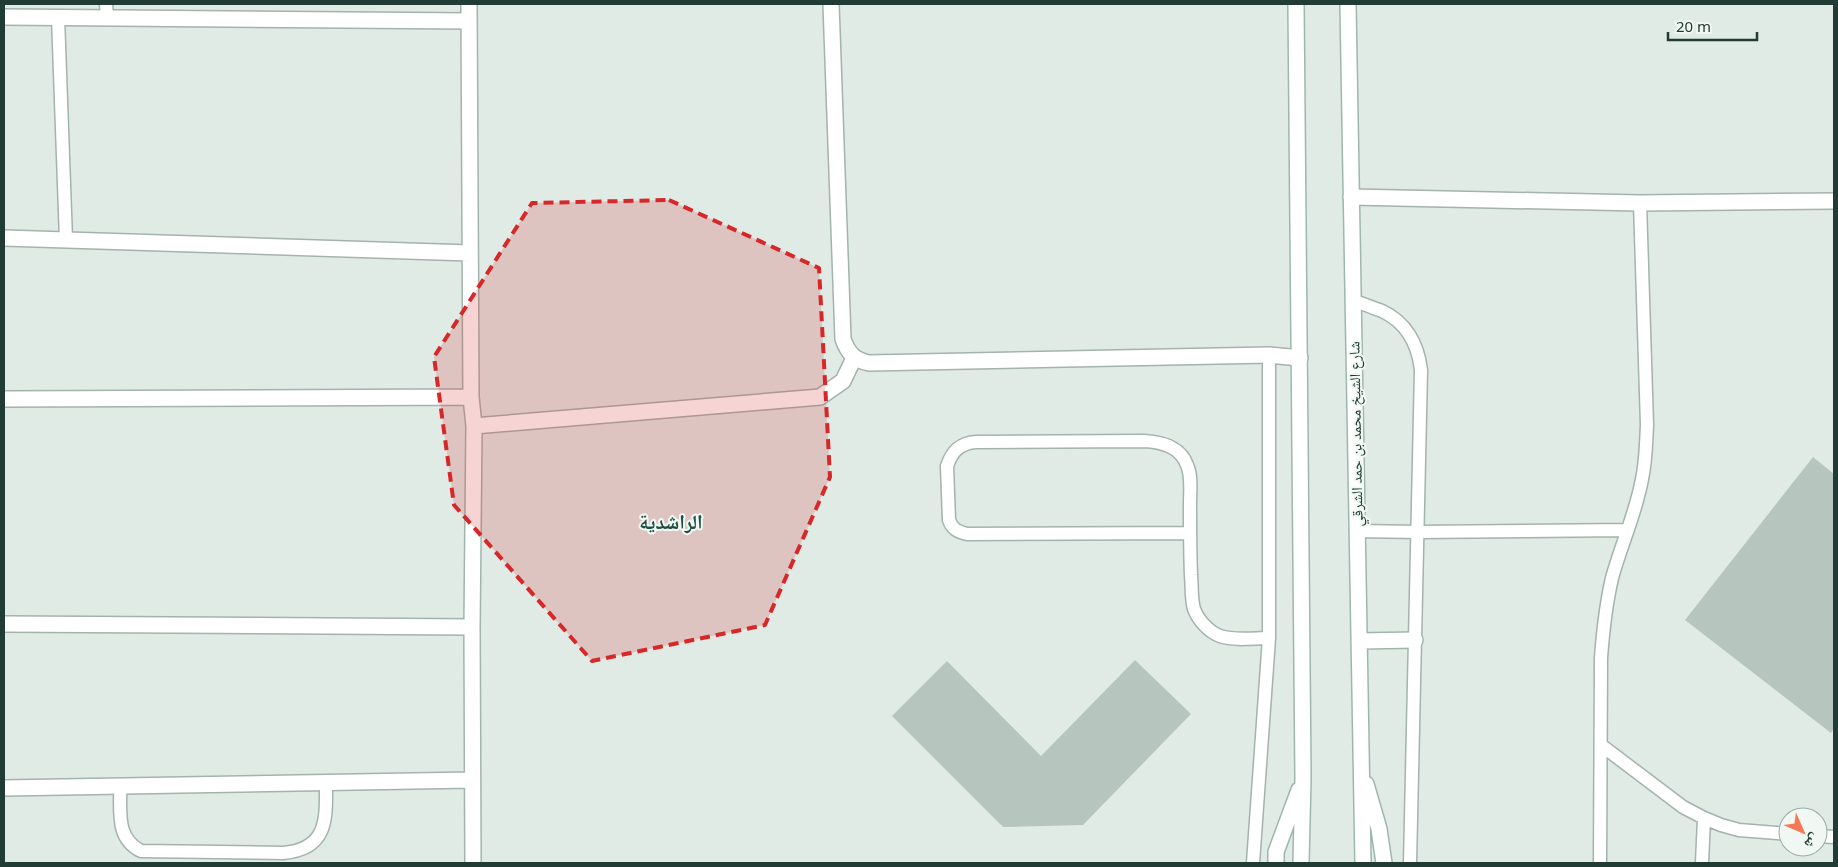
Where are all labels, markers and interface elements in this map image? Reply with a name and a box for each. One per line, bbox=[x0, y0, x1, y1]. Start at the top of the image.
scale bar bbox=[1668, 10, 1757, 42]
text: 20 m bbox=[1676, 16, 1711, 36]
street label: شارع الشيخ محمد بن حمد الشرقي bbox=[1343, 341, 1369, 527]
district label: الراشدية bbox=[639, 508, 703, 535]
north arrow bbox=[1778, 807, 1828, 857]
text: ش bbox=[1800, 830, 1825, 854]

